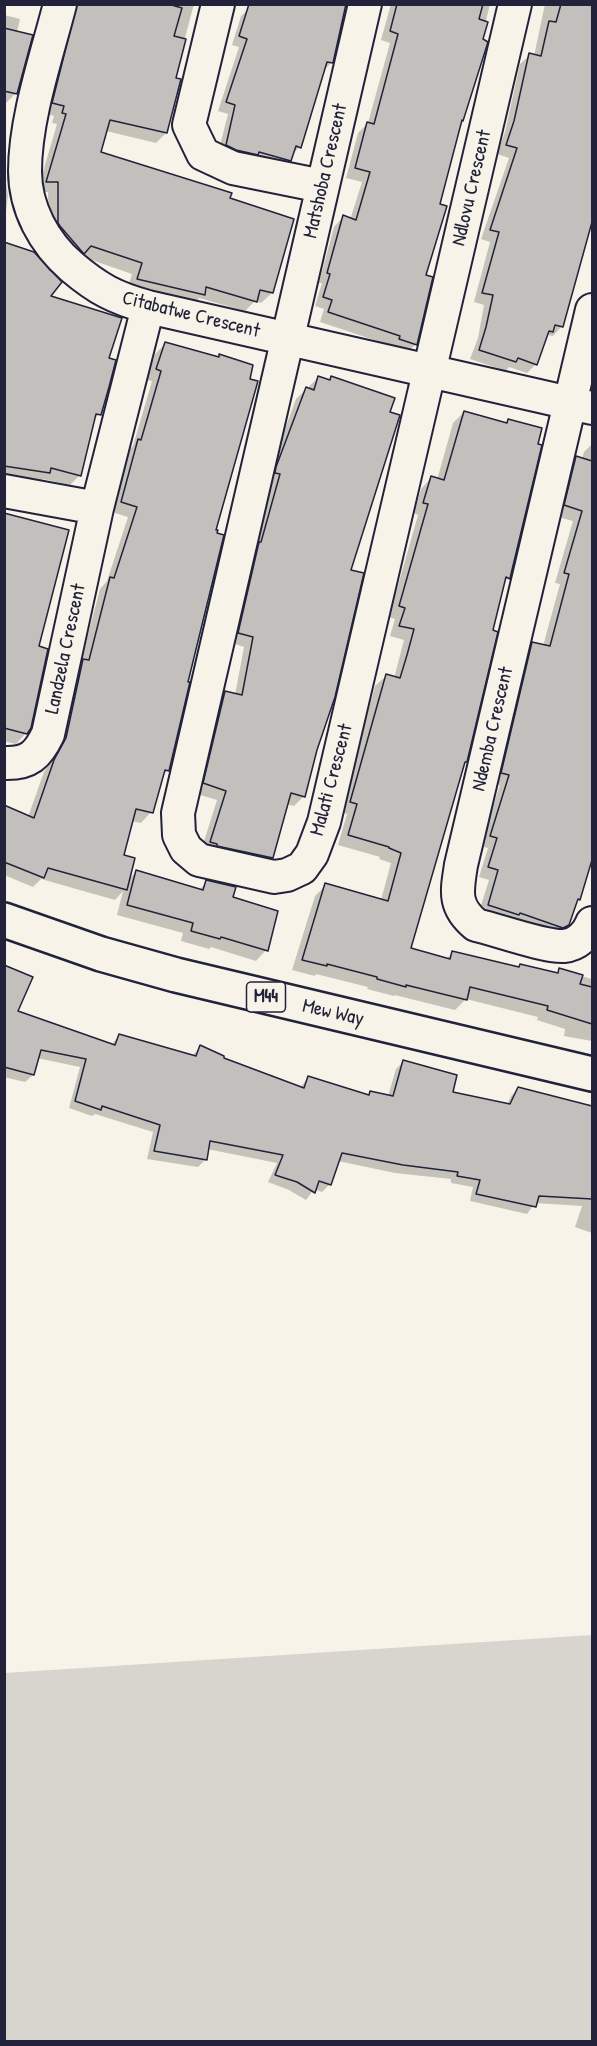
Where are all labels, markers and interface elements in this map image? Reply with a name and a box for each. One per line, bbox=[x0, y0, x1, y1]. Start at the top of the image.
street label: Matshoba Crescent bbox=[299, 101, 353, 241]
street label: Ndlovu Crescent bbox=[447, 128, 497, 248]
street label: Citabatwe Crescent bbox=[120, 286, 262, 344]
street label: Landzela Crescent bbox=[41, 582, 91, 716]
street label: Ndemba Crescent bbox=[467, 665, 519, 793]
street label: Malati Crescent bbox=[306, 721, 358, 839]
road number: M44 bbox=[246, 982, 286, 1012]
street label: Mew Way bbox=[300, 994, 366, 1032]

